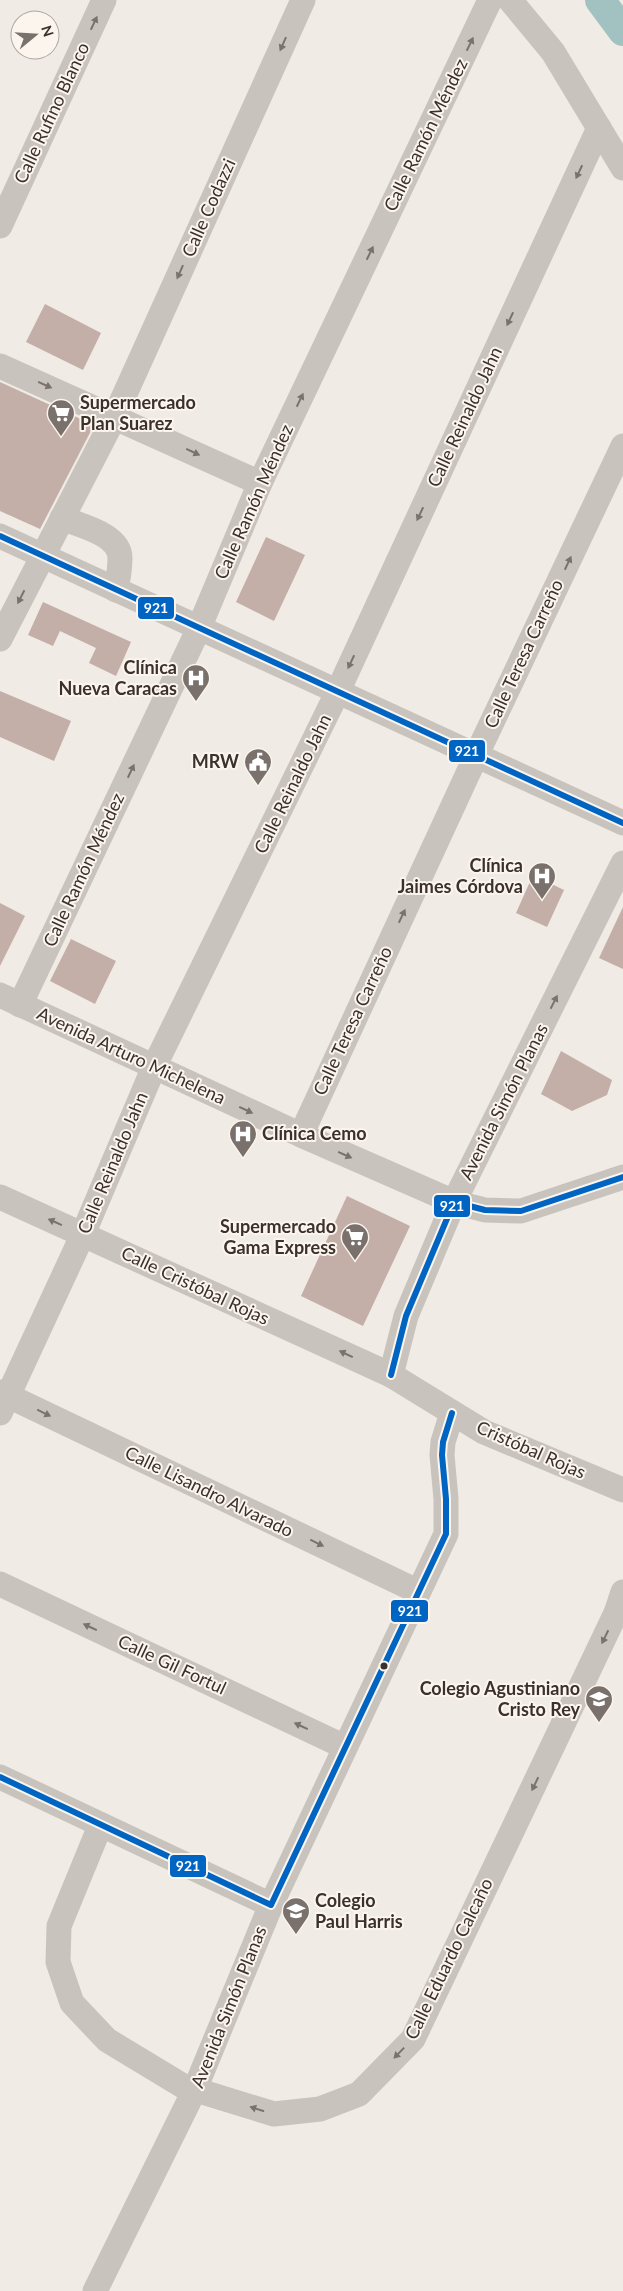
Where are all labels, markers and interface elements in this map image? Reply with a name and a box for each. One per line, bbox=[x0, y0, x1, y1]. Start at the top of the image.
north arrow bbox=[10, 10, 60, 60]
one-way arrow bbox=[90, 16, 98, 30]
text: N bbox=[38, 23, 58, 39]
one-way arrow bbox=[465, 36, 474, 51]
one-way arrow bbox=[278, 37, 286, 51]
street label: Calle Rufino Blanco bbox=[9, 39, 93, 187]
street label: Calle Ramón Méndez bbox=[379, 55, 472, 214]
street label: Calle Codazzi bbox=[177, 155, 240, 260]
one-way arrow bbox=[575, 165, 583, 179]
one-way arrow bbox=[365, 246, 374, 261]
one-way arrow bbox=[175, 265, 183, 279]
one-way arrow bbox=[506, 312, 514, 326]
street label: Calle Reinaldo Jahn bbox=[422, 343, 506, 490]
one-way arrow bbox=[38, 382, 52, 390]
place label: Supermercado Plan Suarez bbox=[80, 391, 196, 434]
one-way arrow bbox=[296, 393, 304, 407]
supermarket icon: Supermercado Plan Suarez bbox=[46, 398, 76, 437]
street label: Calle Ramón Méndez bbox=[209, 421, 297, 582]
one-way arrow bbox=[186, 448, 200, 456]
one-way arrow bbox=[416, 507, 424, 521]
one-way arrow bbox=[564, 556, 572, 570]
street label: Calle Teresa Carreño bbox=[479, 576, 567, 731]
one-way arrow bbox=[17, 590, 25, 604]
line badge: 921 bbox=[137, 596, 175, 620]
text: 921 bbox=[144, 599, 168, 616]
one-way arrow bbox=[347, 655, 355, 669]
place label: Clínica Nueva Caracas bbox=[58, 656, 177, 699]
hospital icon: Clínica Nueva Caracas bbox=[181, 663, 211, 702]
street label: Calle Reinaldo Jahn bbox=[249, 710, 335, 857]
line badge: 921 bbox=[448, 739, 486, 763]
text: 921 bbox=[455, 742, 479, 759]
public building icon: MRW bbox=[243, 747, 273, 786]
place label: MRW bbox=[192, 750, 239, 772]
one-way arrow bbox=[127, 764, 135, 778]
street label: Calle Ramón Méndez bbox=[38, 789, 128, 950]
place label: Clínica Jaimes Córdova bbox=[398, 854, 523, 897]
hospital icon: Clínica Jaimes Córdova bbox=[527, 861, 557, 900]
one-way arrow bbox=[398, 909, 406, 923]
street label: Calle Teresa Carreño bbox=[308, 943, 396, 1098]
one-way arrow bbox=[550, 995, 558, 1009]
street label: Avenida Arturo Michelena bbox=[34, 1002, 229, 1108]
street label: Avenida Simón Planas bbox=[454, 1020, 552, 1183]
street label: Calle Reinaldo Jahn bbox=[72, 1088, 152, 1237]
one-way arrow bbox=[239, 1106, 253, 1114]
hospital icon: Clínica Cemo bbox=[228, 1119, 258, 1158]
place label: Clínica Cemo bbox=[262, 1122, 367, 1144]
one-way arrow bbox=[338, 1152, 352, 1160]
line badge: 921 bbox=[433, 1194, 471, 1218]
text: 921 bbox=[440, 1197, 464, 1214]
place label: Supermercado Gama Express bbox=[220, 1215, 336, 1258]
one-way arrow bbox=[48, 1217, 62, 1225]
supermarket icon: Supermercado Gama Express bbox=[340, 1222, 370, 1261]
street label: Calle Cristóbal Rojas bbox=[118, 1241, 273, 1329]
one-way arrow bbox=[339, 1350, 353, 1358]
one-way arrow bbox=[37, 1409, 51, 1417]
street label: Cristóbal Rojas bbox=[473, 1415, 590, 1483]
street label: Calle Lisandro Alvarado bbox=[122, 1441, 297, 1541]
one-way arrow bbox=[310, 1539, 324, 1547]
line badge: 921 bbox=[390, 1599, 429, 1623]
text: 921 bbox=[398, 1602, 422, 1619]
one-way arrow bbox=[83, 1622, 98, 1631]
street label: Calle Gil Fortul bbox=[115, 1629, 230, 1699]
one-way arrow bbox=[600, 1630, 609, 1645]
unlabelled marker bbox=[379, 1661, 389, 1671]
place label: Colegio Agustiniano Cristo Rey bbox=[420, 1677, 581, 1720]
school or university icon: Colegio Agustiniano Cristo Rey bbox=[584, 1684, 614, 1723]
one-way arrow bbox=[293, 1722, 308, 1730]
one-way arrow bbox=[530, 1777, 538, 1791]
line badge: 921 bbox=[169, 1854, 207, 1878]
text: 921 bbox=[176, 1857, 200, 1874]
street label: Calle Eduardo Calcaño bbox=[399, 1874, 497, 2043]
place label: Colegio Paul Harris bbox=[315, 1889, 403, 1932]
school or university icon: Colegio Paul Harris bbox=[281, 1896, 311, 1935]
street label: Avenida Simón Planas bbox=[186, 1922, 271, 2091]
one-way arrow bbox=[393, 2047, 405, 2059]
one-way arrow bbox=[250, 2105, 265, 2113]

